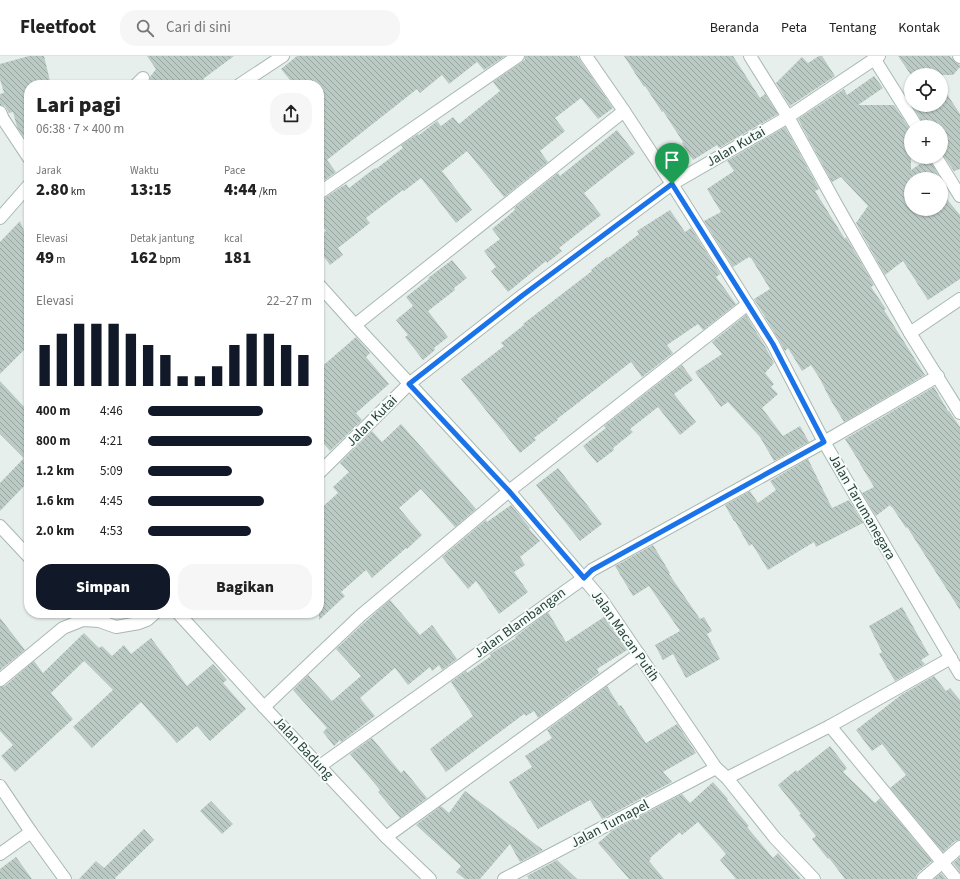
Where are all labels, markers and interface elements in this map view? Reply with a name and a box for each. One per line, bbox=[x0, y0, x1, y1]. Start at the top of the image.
search box bbox=[120, 10, 400, 46]
text: Fleetfoot bbox=[20, 14, 96, 41]
icon: search bbox=[134, 17, 156, 39]
text: Cari di sini bbox=[166, 17, 231, 38]
text: Beranda bbox=[710, 18, 759, 38]
text: Peta bbox=[781, 18, 807, 38]
text: Tentang bbox=[829, 18, 876, 38]
text: Kontak bbox=[898, 18, 940, 38]
map controls bbox=[904, 68, 948, 216]
button: locate bbox=[904, 68, 948, 112]
text: Lari pagi bbox=[36, 89, 121, 121]
button: share bbox=[270, 93, 312, 135]
text: 06:38 · 7 × 400 m bbox=[36, 120, 124, 138]
button: + bbox=[904, 120, 948, 164]
street label: Jalan Kutai bbox=[703, 122, 769, 172]
pin bbox=[655, 143, 689, 184]
icon: arrive bbox=[661, 149, 683, 171]
text: Jarak bbox=[36, 163, 61, 178]
text: Waktu bbox=[130, 163, 159, 178]
text: Pace bbox=[224, 163, 246, 178]
button: − bbox=[904, 172, 948, 216]
text: 2.80 bbox=[36, 178, 69, 202]
text: 13:15 bbox=[130, 178, 172, 202]
text: 4:44 bbox=[224, 178, 257, 202]
text: km bbox=[69, 184, 85, 199]
text: /km bbox=[257, 184, 277, 199]
text: Elevasi bbox=[36, 231, 68, 246]
text: Detak jantung bbox=[130, 231, 194, 246]
text: kcal bbox=[224, 231, 243, 246]
text: 49 bbox=[36, 246, 54, 270]
text: 162 bbox=[130, 246, 157, 270]
text: 181 bbox=[224, 246, 251, 270]
text: m bbox=[54, 252, 65, 267]
text: bpm bbox=[157, 252, 181, 267]
text: Elevasi bbox=[36, 292, 74, 310]
text: 22–27 m bbox=[267, 292, 312, 310]
street label: Jalan Kutai bbox=[342, 391, 402, 451]
text: 400 m bbox=[36, 402, 70, 420]
text: 4:46 bbox=[100, 402, 123, 420]
text: 800 m bbox=[36, 432, 70, 450]
text: 4:21 bbox=[100, 432, 123, 450]
street label: Jalan Tarumanegara bbox=[823, 450, 901, 564]
text: 1.2 km bbox=[36, 462, 75, 480]
text: 5:09 bbox=[100, 462, 123, 480]
text: 1.6 km bbox=[36, 492, 75, 510]
text: 4:45 bbox=[100, 492, 123, 510]
text: 2.0 km bbox=[36, 522, 75, 540]
text: 4:53 bbox=[100, 522, 123, 540]
button: Simpan bbox=[36, 564, 170, 610]
button: Bagikan bbox=[178, 564, 312, 610]
street label: Jalan Blambangan bbox=[470, 583, 570, 663]
street label: Jalan Macan Putih bbox=[586, 586, 664, 686]
street label: Jalan Badung bbox=[268, 712, 338, 784]
street label: Jalan Tumapel bbox=[567, 795, 653, 853]

